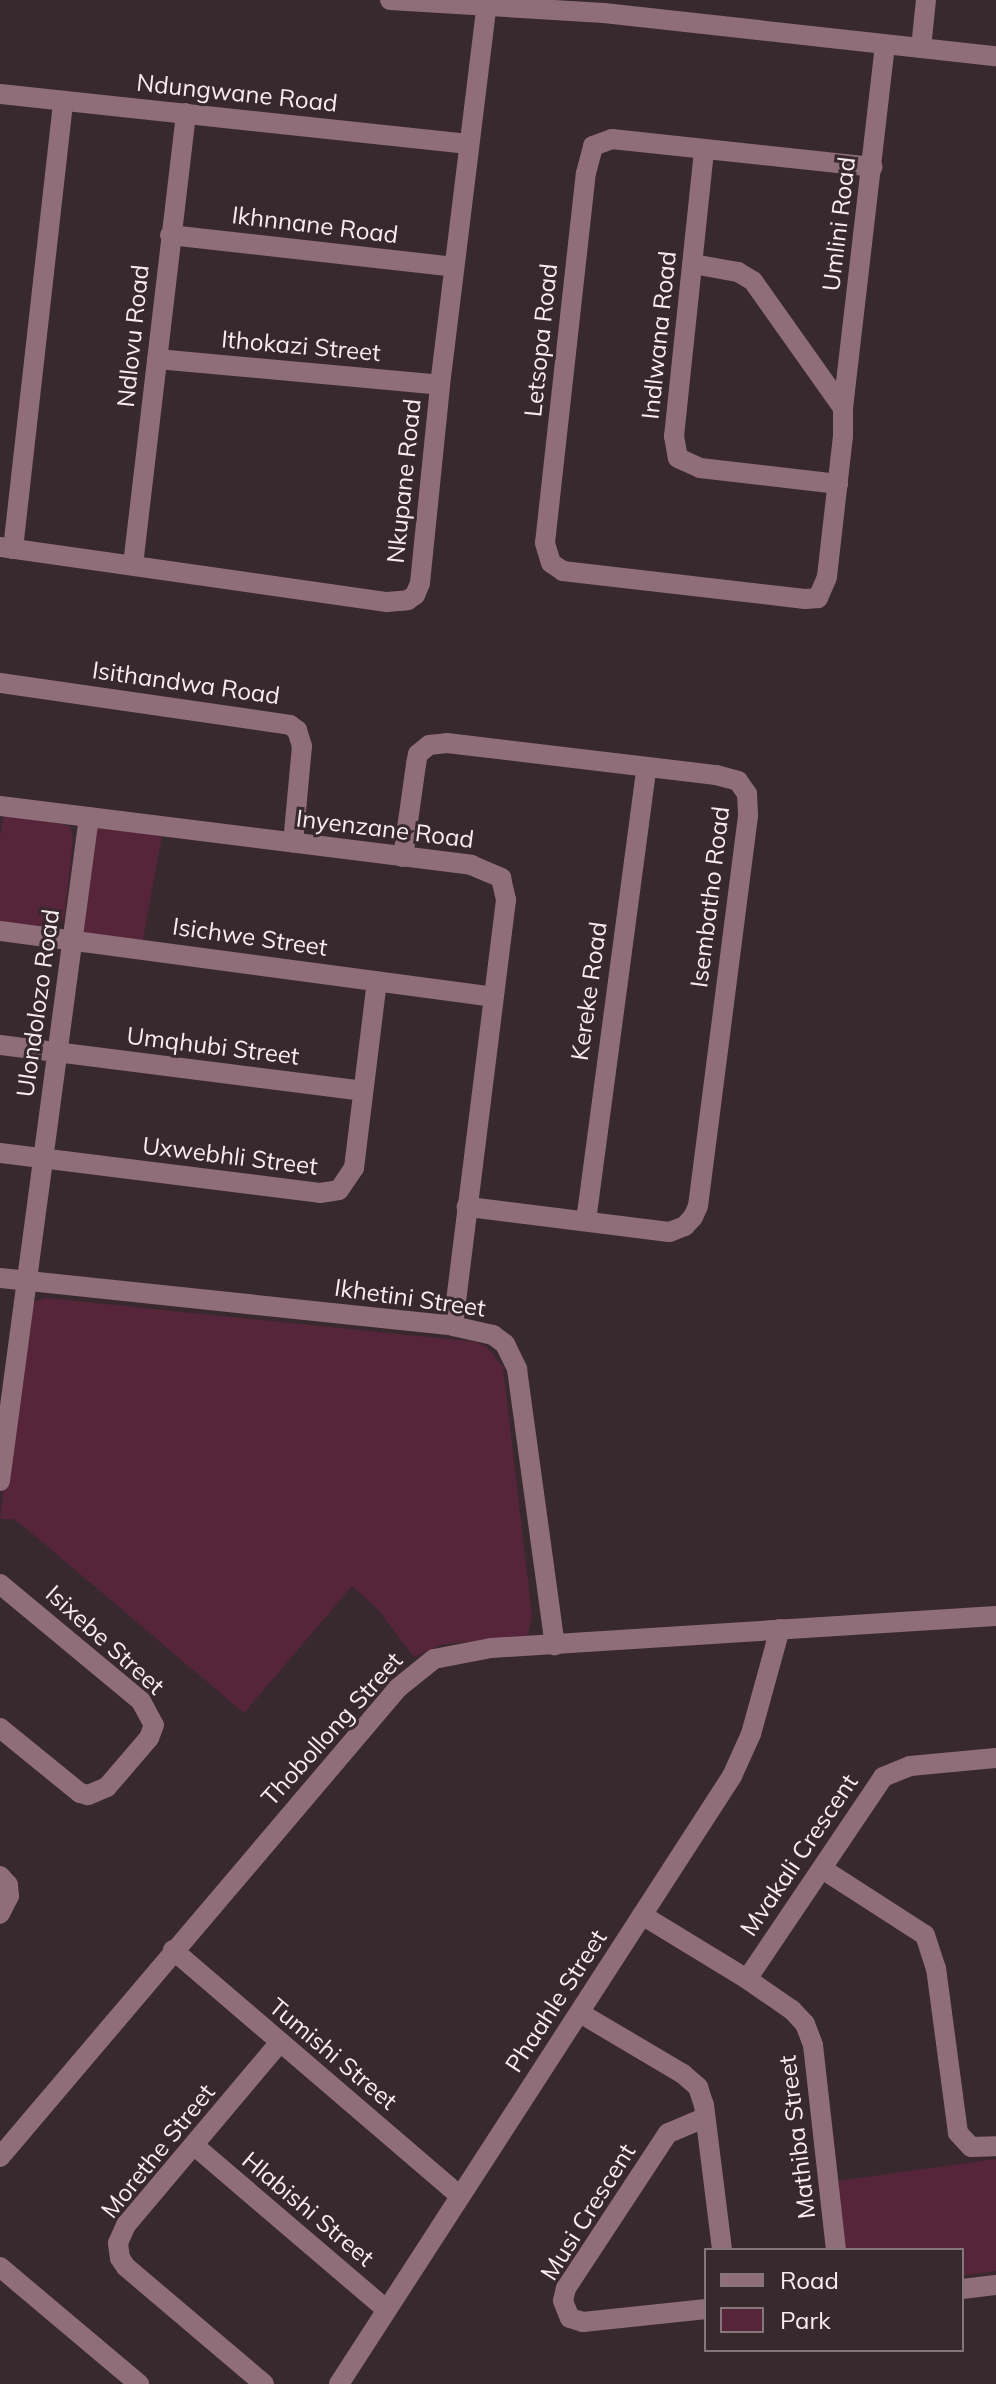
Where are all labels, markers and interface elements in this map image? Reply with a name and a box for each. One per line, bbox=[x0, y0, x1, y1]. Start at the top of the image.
street label: Ndungwane Road bbox=[135, 68, 339, 118]
street label: Umlini Road bbox=[816, 155, 862, 293]
street label: Ikhnnane Road bbox=[230, 201, 400, 249]
street label: Indlwana Road bbox=[636, 249, 682, 421]
street label: Letsopa Road bbox=[519, 262, 563, 418]
street label: Ndlovu Road bbox=[111, 263, 155, 409]
street label: Ithokazi Street bbox=[220, 325, 382, 367]
street label: Nkupane Road bbox=[381, 397, 427, 565]
street label: Isithandwa Road bbox=[90, 656, 282, 710]
street label: Inyenzane Road bbox=[295, 804, 475, 854]
street label: Isembatho Road bbox=[685, 805, 735, 989]
street label: Ulondolozo Road bbox=[11, 907, 65, 1099]
street label: Isichwe Street bbox=[171, 912, 329, 962]
street label: Kereke Road bbox=[565, 920, 613, 1062]
street label: Umqhubi Street bbox=[125, 1021, 301, 1071]
street label: Uxwebhli Street bbox=[141, 1131, 319, 1181]
street label: Ikhetini Street bbox=[333, 1273, 487, 1323]
street label: Isixebe Street bbox=[40, 1579, 170, 1701]
street label: Thobollong Street bbox=[256, 1646, 408, 1812]
street label: Mvakali Crescent bbox=[734, 1769, 864, 1941]
street label: Phaahle Street bbox=[499, 1924, 613, 2078]
street label: Tumishi Street bbox=[263, 1992, 403, 2116]
street label: Mathiba Street bbox=[773, 2054, 821, 2220]
street label: Morethe Street bbox=[95, 2078, 221, 2224]
street label: Musi Crescent bbox=[535, 2138, 641, 2286]
street label: Hlabishi Street bbox=[236, 2146, 380, 2272]
legend bbox=[704, 2248, 964, 2352]
text: Road bbox=[780, 2265, 839, 2295]
text: Park bbox=[780, 2305, 831, 2335]

